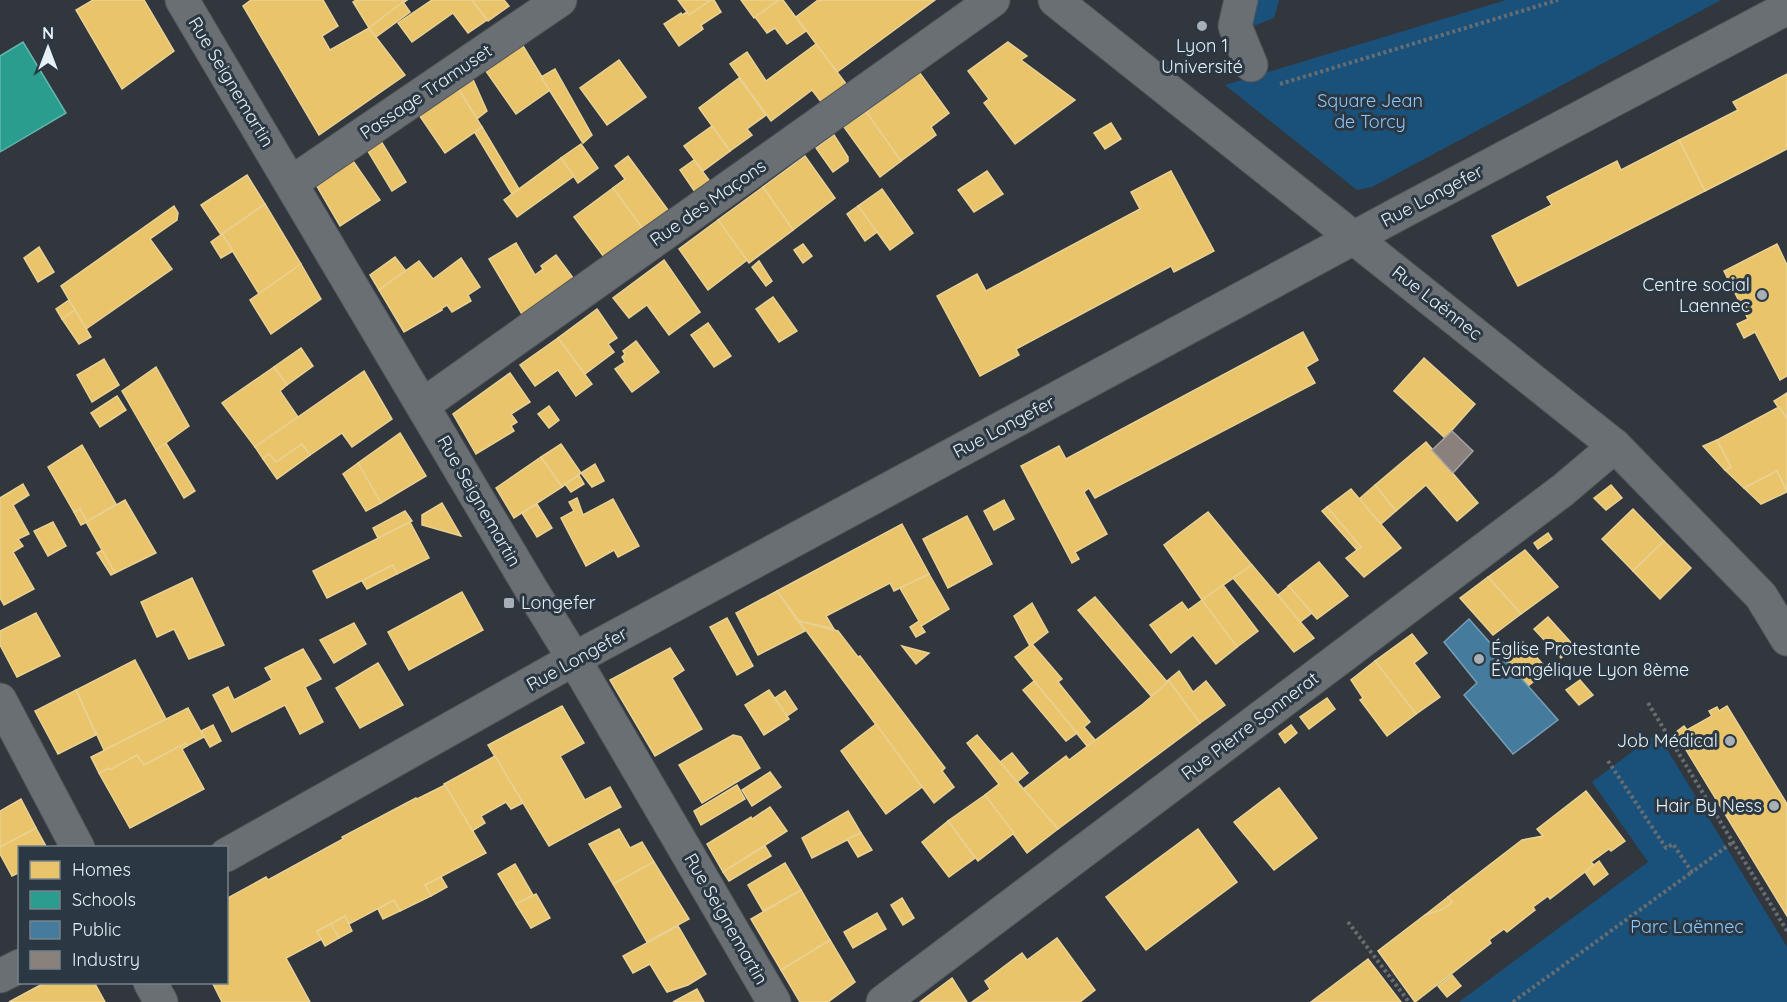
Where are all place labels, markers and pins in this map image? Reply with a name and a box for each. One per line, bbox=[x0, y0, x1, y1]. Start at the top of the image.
marker: Lyon 1 Université bbox=[1195, 19, 1209, 33]
place label: Lyon 1 Université bbox=[1161, 34, 1243, 78]
place label: Centre social Laennec bbox=[1642, 273, 1750, 317]
marker: Centre social Laennec bbox=[1755, 288, 1769, 302]
place label: Longefer bbox=[521, 591, 596, 614]
marker: Longefer bbox=[502, 596, 516, 610]
place label: Église Protestante Évangélique Lyon 8ème bbox=[1491, 637, 1689, 681]
marker: Église Protestante Évangélique Lyon 8ème bbox=[1472, 652, 1486, 666]
place label: Job Médical bbox=[1617, 729, 1718, 752]
marker: Job Médical bbox=[1723, 734, 1737, 748]
place label: Hair By Ness bbox=[1655, 794, 1762, 817]
marker: Hair By Ness bbox=[1767, 799, 1781, 813]

